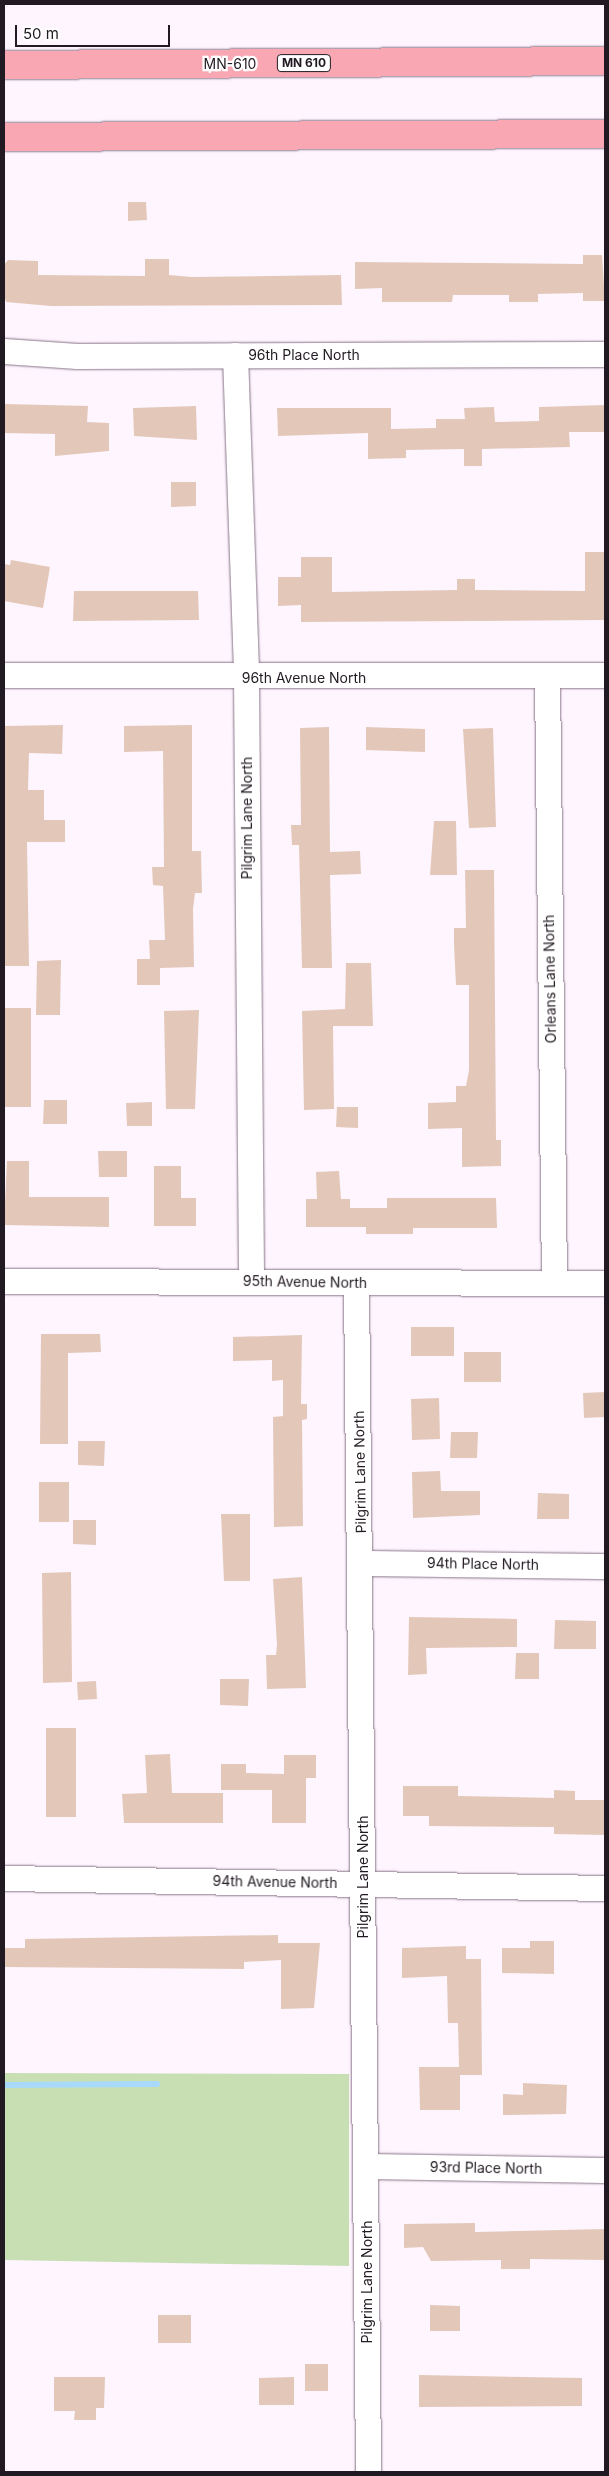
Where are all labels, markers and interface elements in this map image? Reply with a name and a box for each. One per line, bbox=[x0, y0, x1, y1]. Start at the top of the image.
scale bar bbox=[18, 15, 172, 47]
text: 50 m bbox=[23, 24, 59, 43]
road number: MN 610 bbox=[276, 54, 332, 72]
street label: MN-610 bbox=[204, 56, 256, 72]
street label: 96th Place North bbox=[248, 347, 360, 363]
street label: 96th Avenue North bbox=[242, 670, 366, 686]
street label: Pilgrim Lane North bbox=[239, 757, 255, 879]
street label: Orleans Lane North bbox=[540, 914, 560, 1044]
street label: 95th Avenue North bbox=[243, 1273, 367, 1291]
street label: Pilgrim Lane North bbox=[351, 1410, 369, 1534]
street label: 94th Place North bbox=[427, 1555, 539, 1573]
street label: Pilgrim Lane North bbox=[355, 1816, 371, 1938]
street label: 94th Avenue North bbox=[212, 1873, 338, 1891]
street label: 93rd Place North bbox=[430, 2159, 542, 2177]
street label: Pilgrim Lane North bbox=[359, 2221, 375, 2343]

